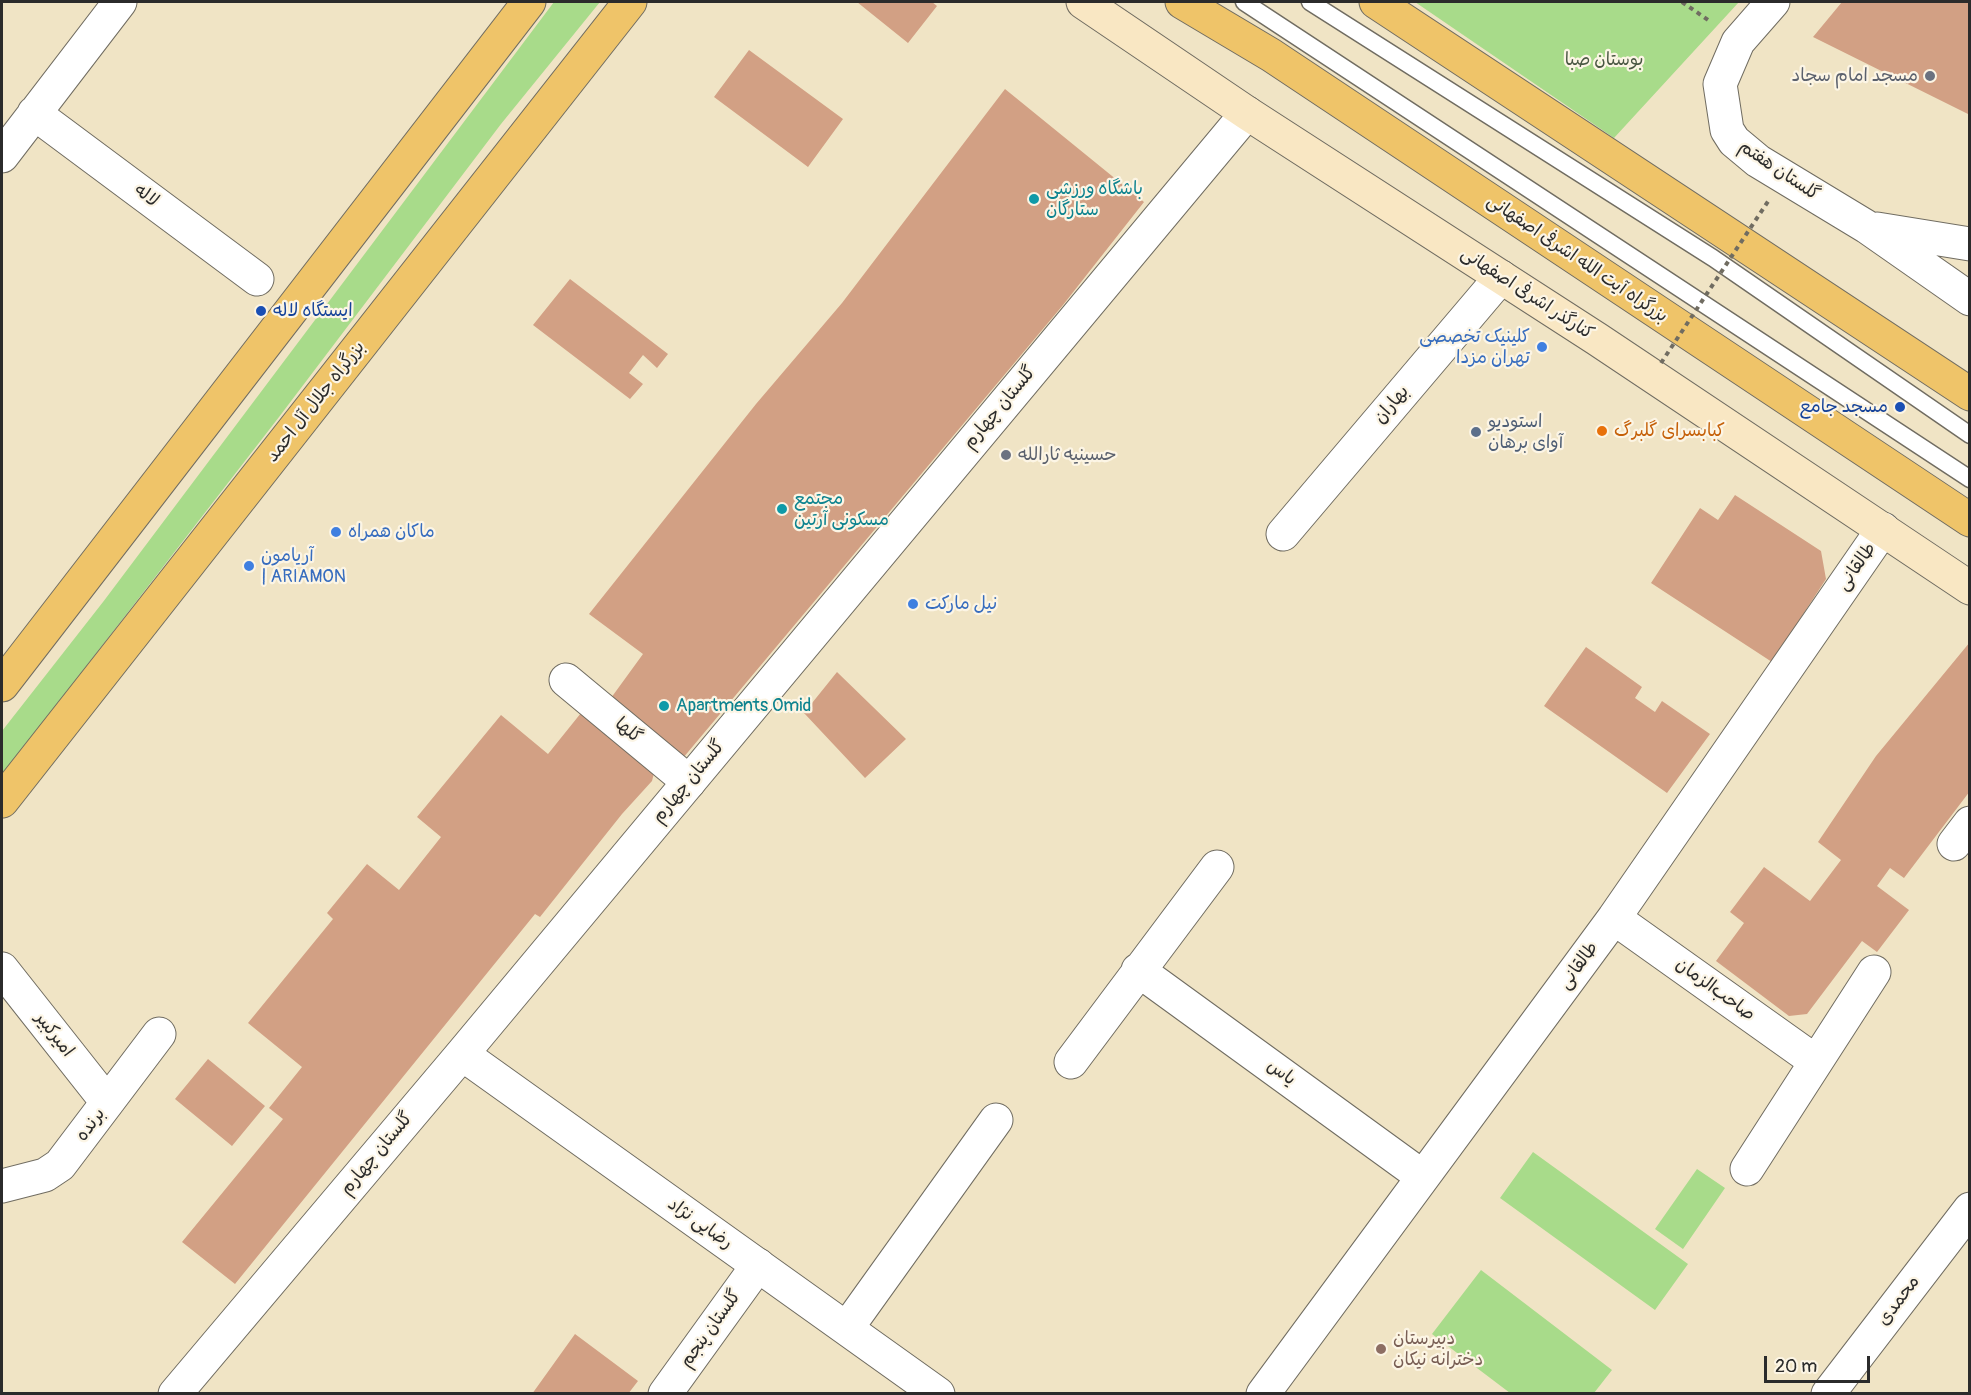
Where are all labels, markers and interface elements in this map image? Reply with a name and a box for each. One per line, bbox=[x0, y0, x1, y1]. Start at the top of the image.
park label: بوستان صبا bbox=[1565, 49, 1643, 71]
place label: مسجد امام سجاد bbox=[1792, 65, 1918, 87]
marker: مسجد امام سجاد bbox=[1923, 69, 1937, 83]
street label: گلستان هفتم bbox=[1734, 136, 1824, 206]
place label: باشگاه ورزشی ستارگان bbox=[1046, 178, 1143, 220]
street label: لاله bbox=[129, 180, 163, 212]
street label: بزرگراه آیت الله اشرفی اصفهانی bbox=[1482, 190, 1672, 328]
marker: باشگاه ورزشی ستارگان bbox=[1027, 192, 1041, 206]
street label: کنارگذر اشرفی اصفهانی bbox=[1457, 243, 1597, 345]
place label: ایستگاه لاله bbox=[273, 300, 353, 322]
marker: ایستگاه لاله bbox=[254, 304, 268, 318]
place label: کلینیک تخصصی تهران مزدا bbox=[1419, 326, 1530, 368]
street label: بزرگراه جلال آل احمد bbox=[262, 337, 370, 467]
marker: کلینیک تخصصی تهران مزدا bbox=[1535, 340, 1549, 354]
street label: گلستان چهارم bbox=[959, 362, 1041, 454]
street label: بهاران bbox=[1370, 381, 1414, 429]
place label: مسجد جامع bbox=[1800, 396, 1888, 418]
marker: مسجد جامع bbox=[1893, 400, 1907, 414]
place label: استودیو آوای برهان bbox=[1488, 411, 1563, 454]
place label: کبابسرای گلبرگ bbox=[1614, 420, 1725, 442]
marker: کبابسرای گلبرگ bbox=[1595, 424, 1609, 438]
marker: استودیو آوای برهان bbox=[1469, 425, 1483, 439]
place label: حسینیه ثارالله bbox=[1018, 444, 1117, 466]
marker: حسینیه ثارالله bbox=[999, 448, 1013, 462]
place label: مجتمع مسکونی آرتین bbox=[794, 488, 889, 530]
marker: مجتمع مسکونی آرتین bbox=[775, 502, 789, 516]
place label: ماکان همراه bbox=[348, 521, 435, 543]
marker: ماکان همراه bbox=[329, 525, 343, 539]
street label: طالقانی bbox=[1833, 539, 1881, 595]
place label: آریامون | ARIAMON bbox=[261, 545, 346, 588]
marker: آریامون | ARIAMON bbox=[242, 559, 256, 573]
place label: نیل مارکت bbox=[925, 593, 997, 615]
marker: نیل مارکت bbox=[906, 597, 920, 611]
place label: Apartments Omid bbox=[676, 695, 811, 717]
marker: Apartments Omid bbox=[657, 699, 671, 713]
street label: گلها bbox=[610, 714, 646, 748]
street label: گلستان چهارم bbox=[648, 736, 730, 828]
street label: طالقانی bbox=[1555, 938, 1603, 994]
street label: صاحب‌الزمان bbox=[1671, 954, 1759, 1026]
street label: امیرکبیر bbox=[30, 1008, 78, 1062]
street label: یاس bbox=[1262, 1055, 1300, 1091]
street label: برنده bbox=[72, 1104, 110, 1146]
street label: گلستان چهارم bbox=[336, 1108, 418, 1200]
street label: رضایی نژاد bbox=[663, 1194, 737, 1254]
street label: محمدی bbox=[1873, 1272, 1925, 1330]
street label: گلستان پنجم bbox=[676, 1286, 746, 1372]
place label: دبیرستان دخترانه نیکان bbox=[1393, 1328, 1483, 1370]
marker: دبیرستان دخترانه نیکان bbox=[1374, 1342, 1388, 1356]
scale bar bbox=[1767, 1344, 1874, 1382]
text: 20 m bbox=[1775, 1355, 1817, 1378]

